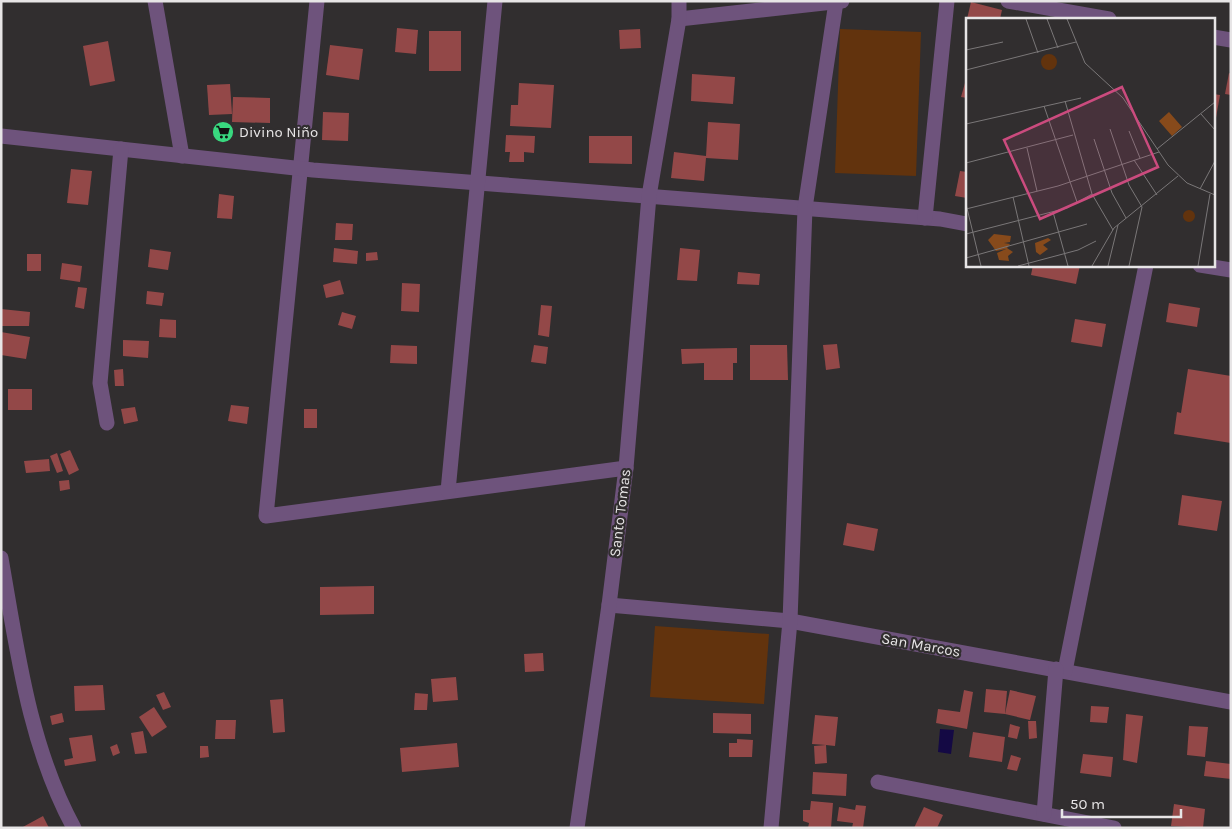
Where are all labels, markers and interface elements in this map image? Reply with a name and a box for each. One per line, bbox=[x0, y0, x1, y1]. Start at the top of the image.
inset map bbox=[966, 18, 1214, 266]
supermarket icon: Divino Niño bbox=[211, 120, 235, 144]
place label: Divino Niño bbox=[239, 123, 318, 141]
street label: Santo Tomas bbox=[606, 468, 634, 558]
street label: San Marcos bbox=[880, 629, 962, 661]
scale bar bbox=[1062, 786, 1181, 818]
text: 50 m bbox=[1070, 795, 1105, 813]

